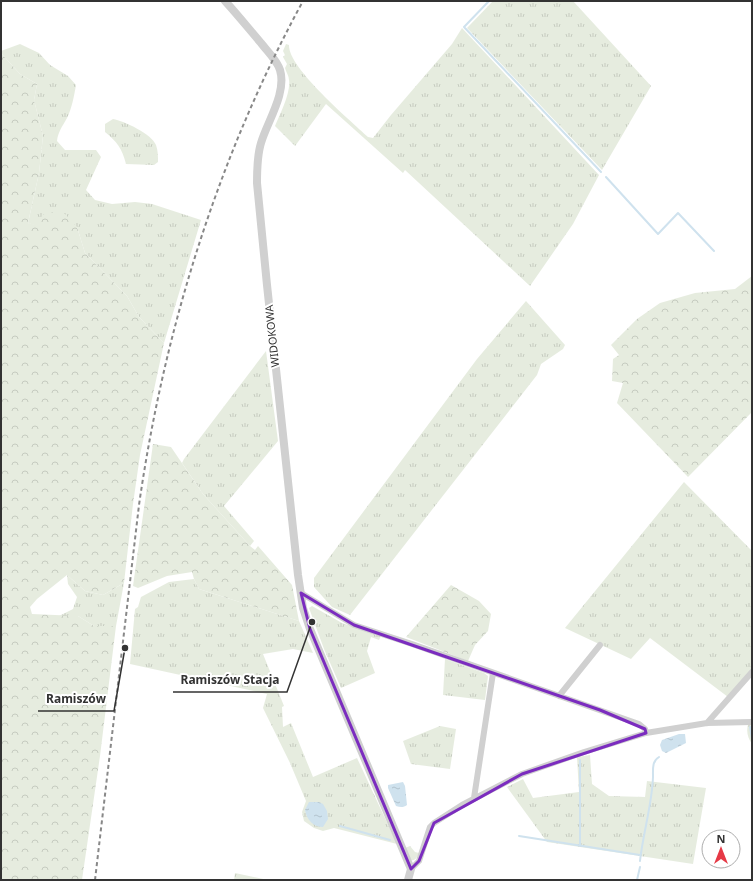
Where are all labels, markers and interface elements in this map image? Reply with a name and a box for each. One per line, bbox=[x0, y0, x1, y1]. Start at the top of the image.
street label: WIDOKOWA bbox=[261, 303, 282, 368]
callout: Ramiszów Stacja bbox=[173, 668, 287, 692]
text: Ramiszów Stacja bbox=[181, 671, 279, 688]
callout: Ramiszów bbox=[38, 687, 114, 711]
text: Ramiszów bbox=[46, 690, 107, 707]
north arrow bbox=[701, 829, 741, 869]
text: N bbox=[717, 831, 725, 846]

